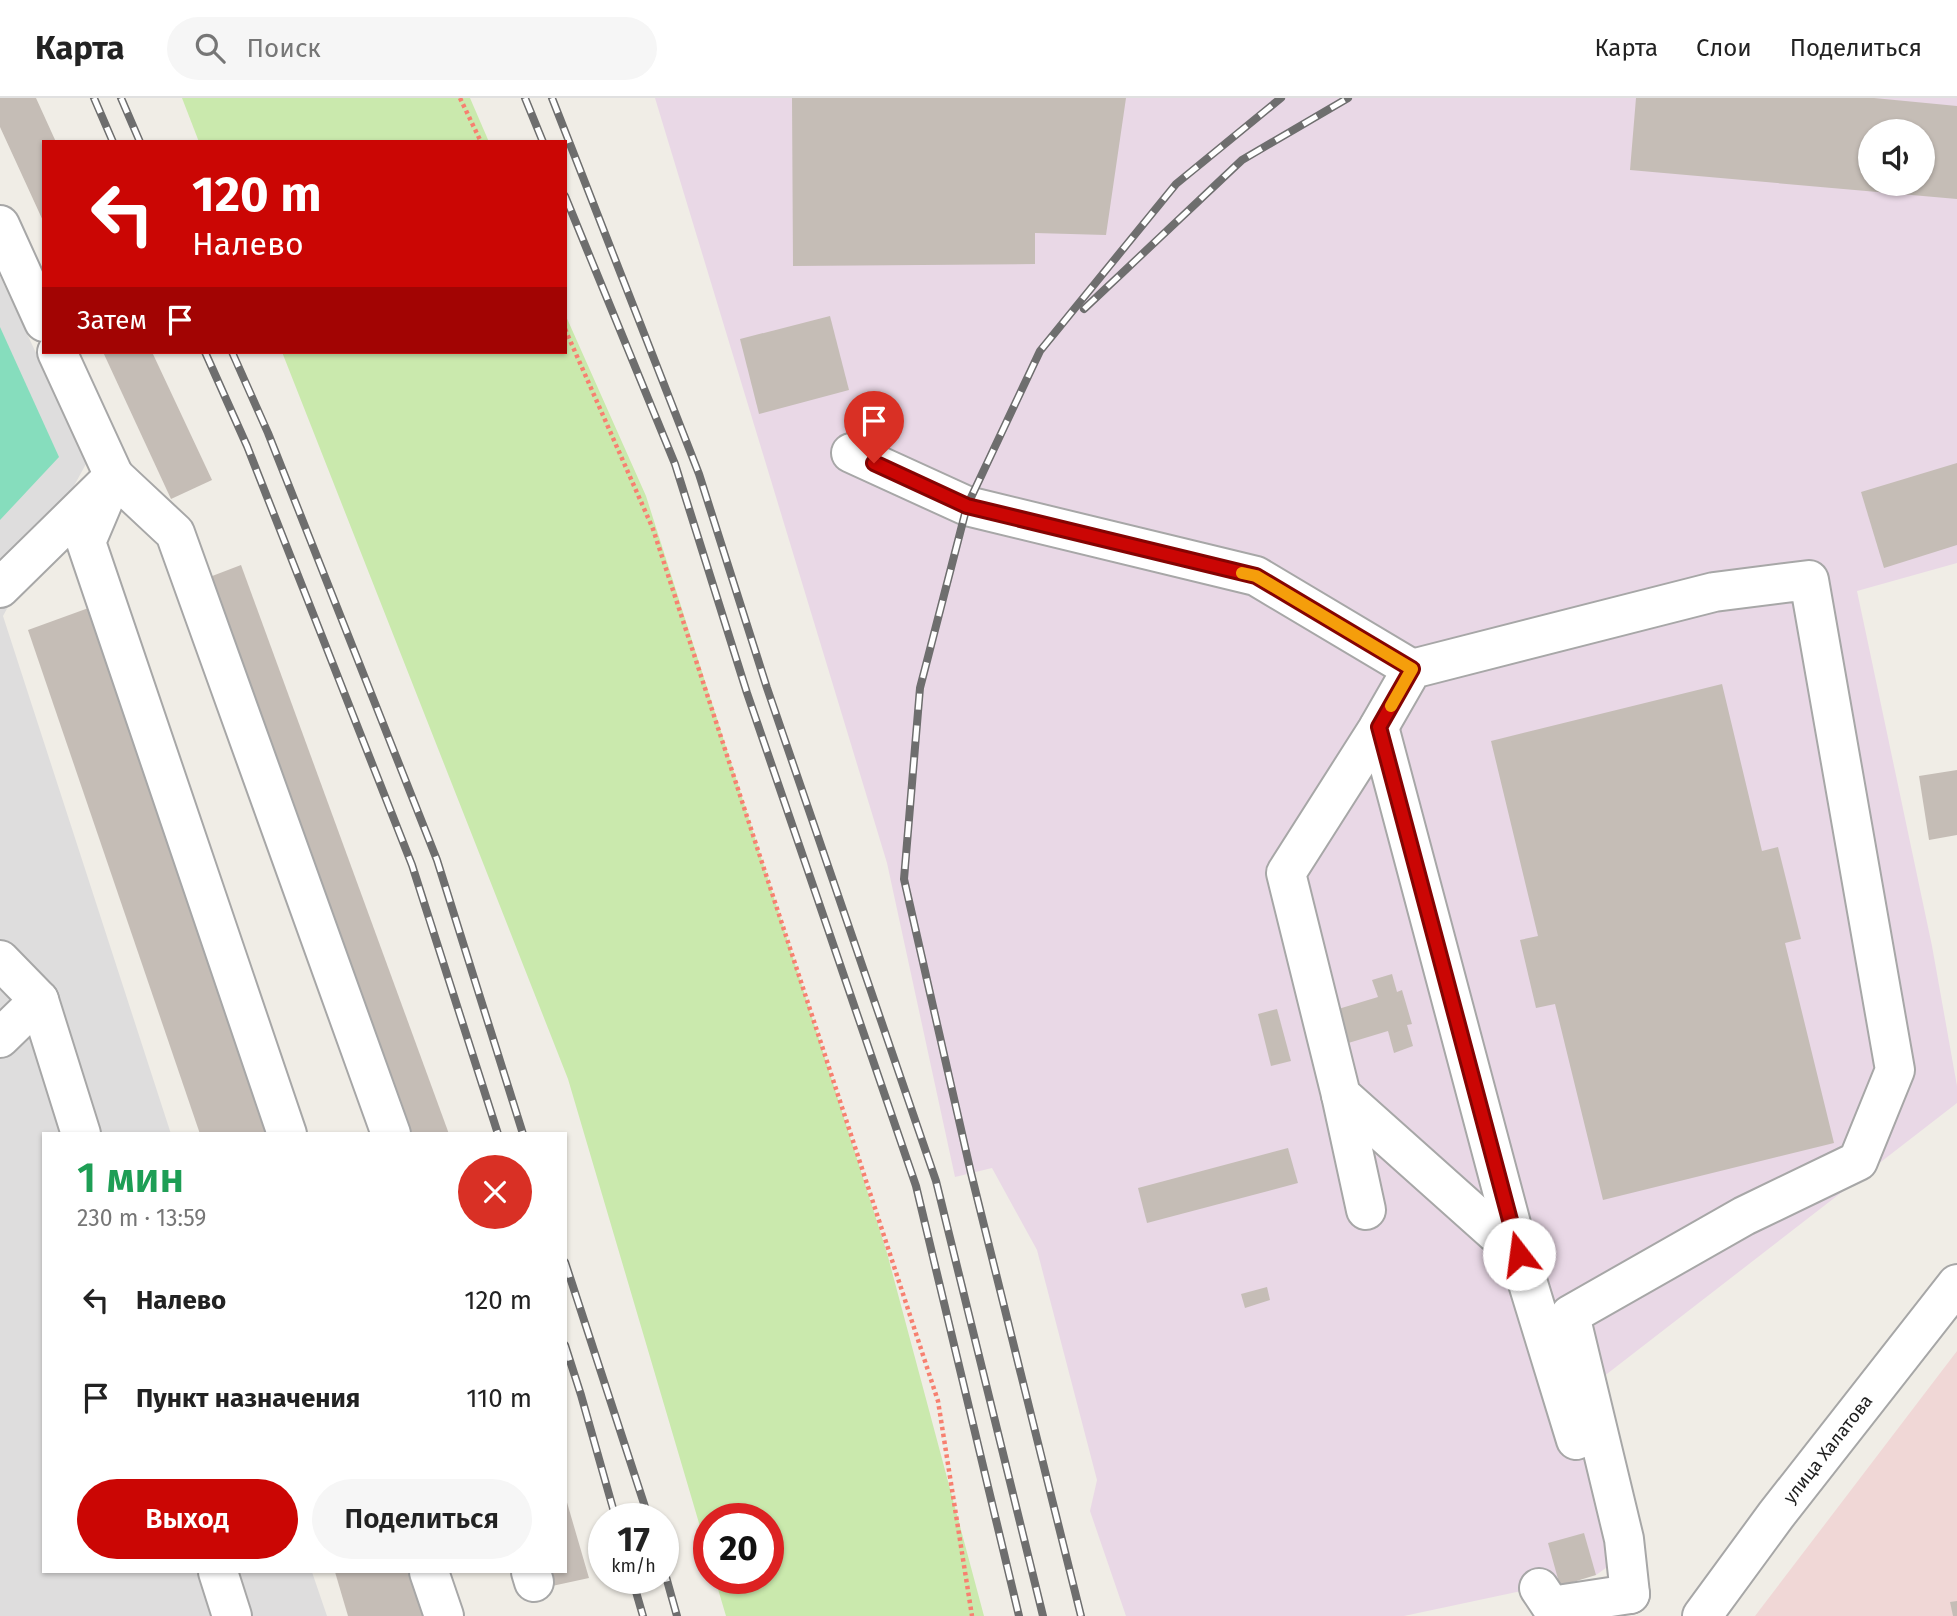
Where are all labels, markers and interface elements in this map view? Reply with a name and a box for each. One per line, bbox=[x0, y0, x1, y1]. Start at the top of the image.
search box bbox=[167, 17, 657, 80]
text: Карта bbox=[35, 28, 125, 68]
icon: search bbox=[191, 29, 229, 67]
text: Поиск bbox=[247, 33, 321, 64]
text: Карта bbox=[1594, 34, 1658, 62]
text: Слои bbox=[1696, 34, 1752, 62]
text: Поделиться bbox=[1790, 34, 1922, 62]
map controls bbox=[1858, 119, 1935, 196]
button: sound bbox=[1858, 119, 1935, 196]
text: 120 m bbox=[192, 165, 322, 224]
icon: left bbox=[77, 168, 168, 259]
text: Налево bbox=[192, 225, 304, 263]
icon: arrive bbox=[161, 301, 199, 339]
text: Затем bbox=[77, 305, 147, 336]
pin bbox=[844, 391, 904, 463]
icon: arrive bbox=[855, 402, 893, 440]
text: 1 мин bbox=[77, 1153, 184, 1203]
button: close bbox=[458, 1155, 532, 1229]
text: 230 m · 13:59 bbox=[77, 1204, 206, 1232]
position arrow bbox=[1482, 1217, 1556, 1291]
icon: left bbox=[77, 1281, 115, 1319]
text: Налево bbox=[136, 1285, 226, 1316]
text: 120 m bbox=[464, 1285, 532, 1316]
icon: arrive bbox=[77, 1379, 115, 1417]
text: Пункт назначения bbox=[136, 1383, 360, 1414]
text: 110 m bbox=[466, 1383, 532, 1414]
street label: улица Халатова bbox=[1779, 1390, 1877, 1508]
button: Выход bbox=[77, 1479, 298, 1559]
button: Поделиться bbox=[312, 1479, 532, 1559]
speed limit sign: 20 bbox=[693, 1503, 784, 1594]
text: 17 bbox=[617, 1518, 650, 1560]
text: km/h bbox=[611, 1555, 656, 1577]

